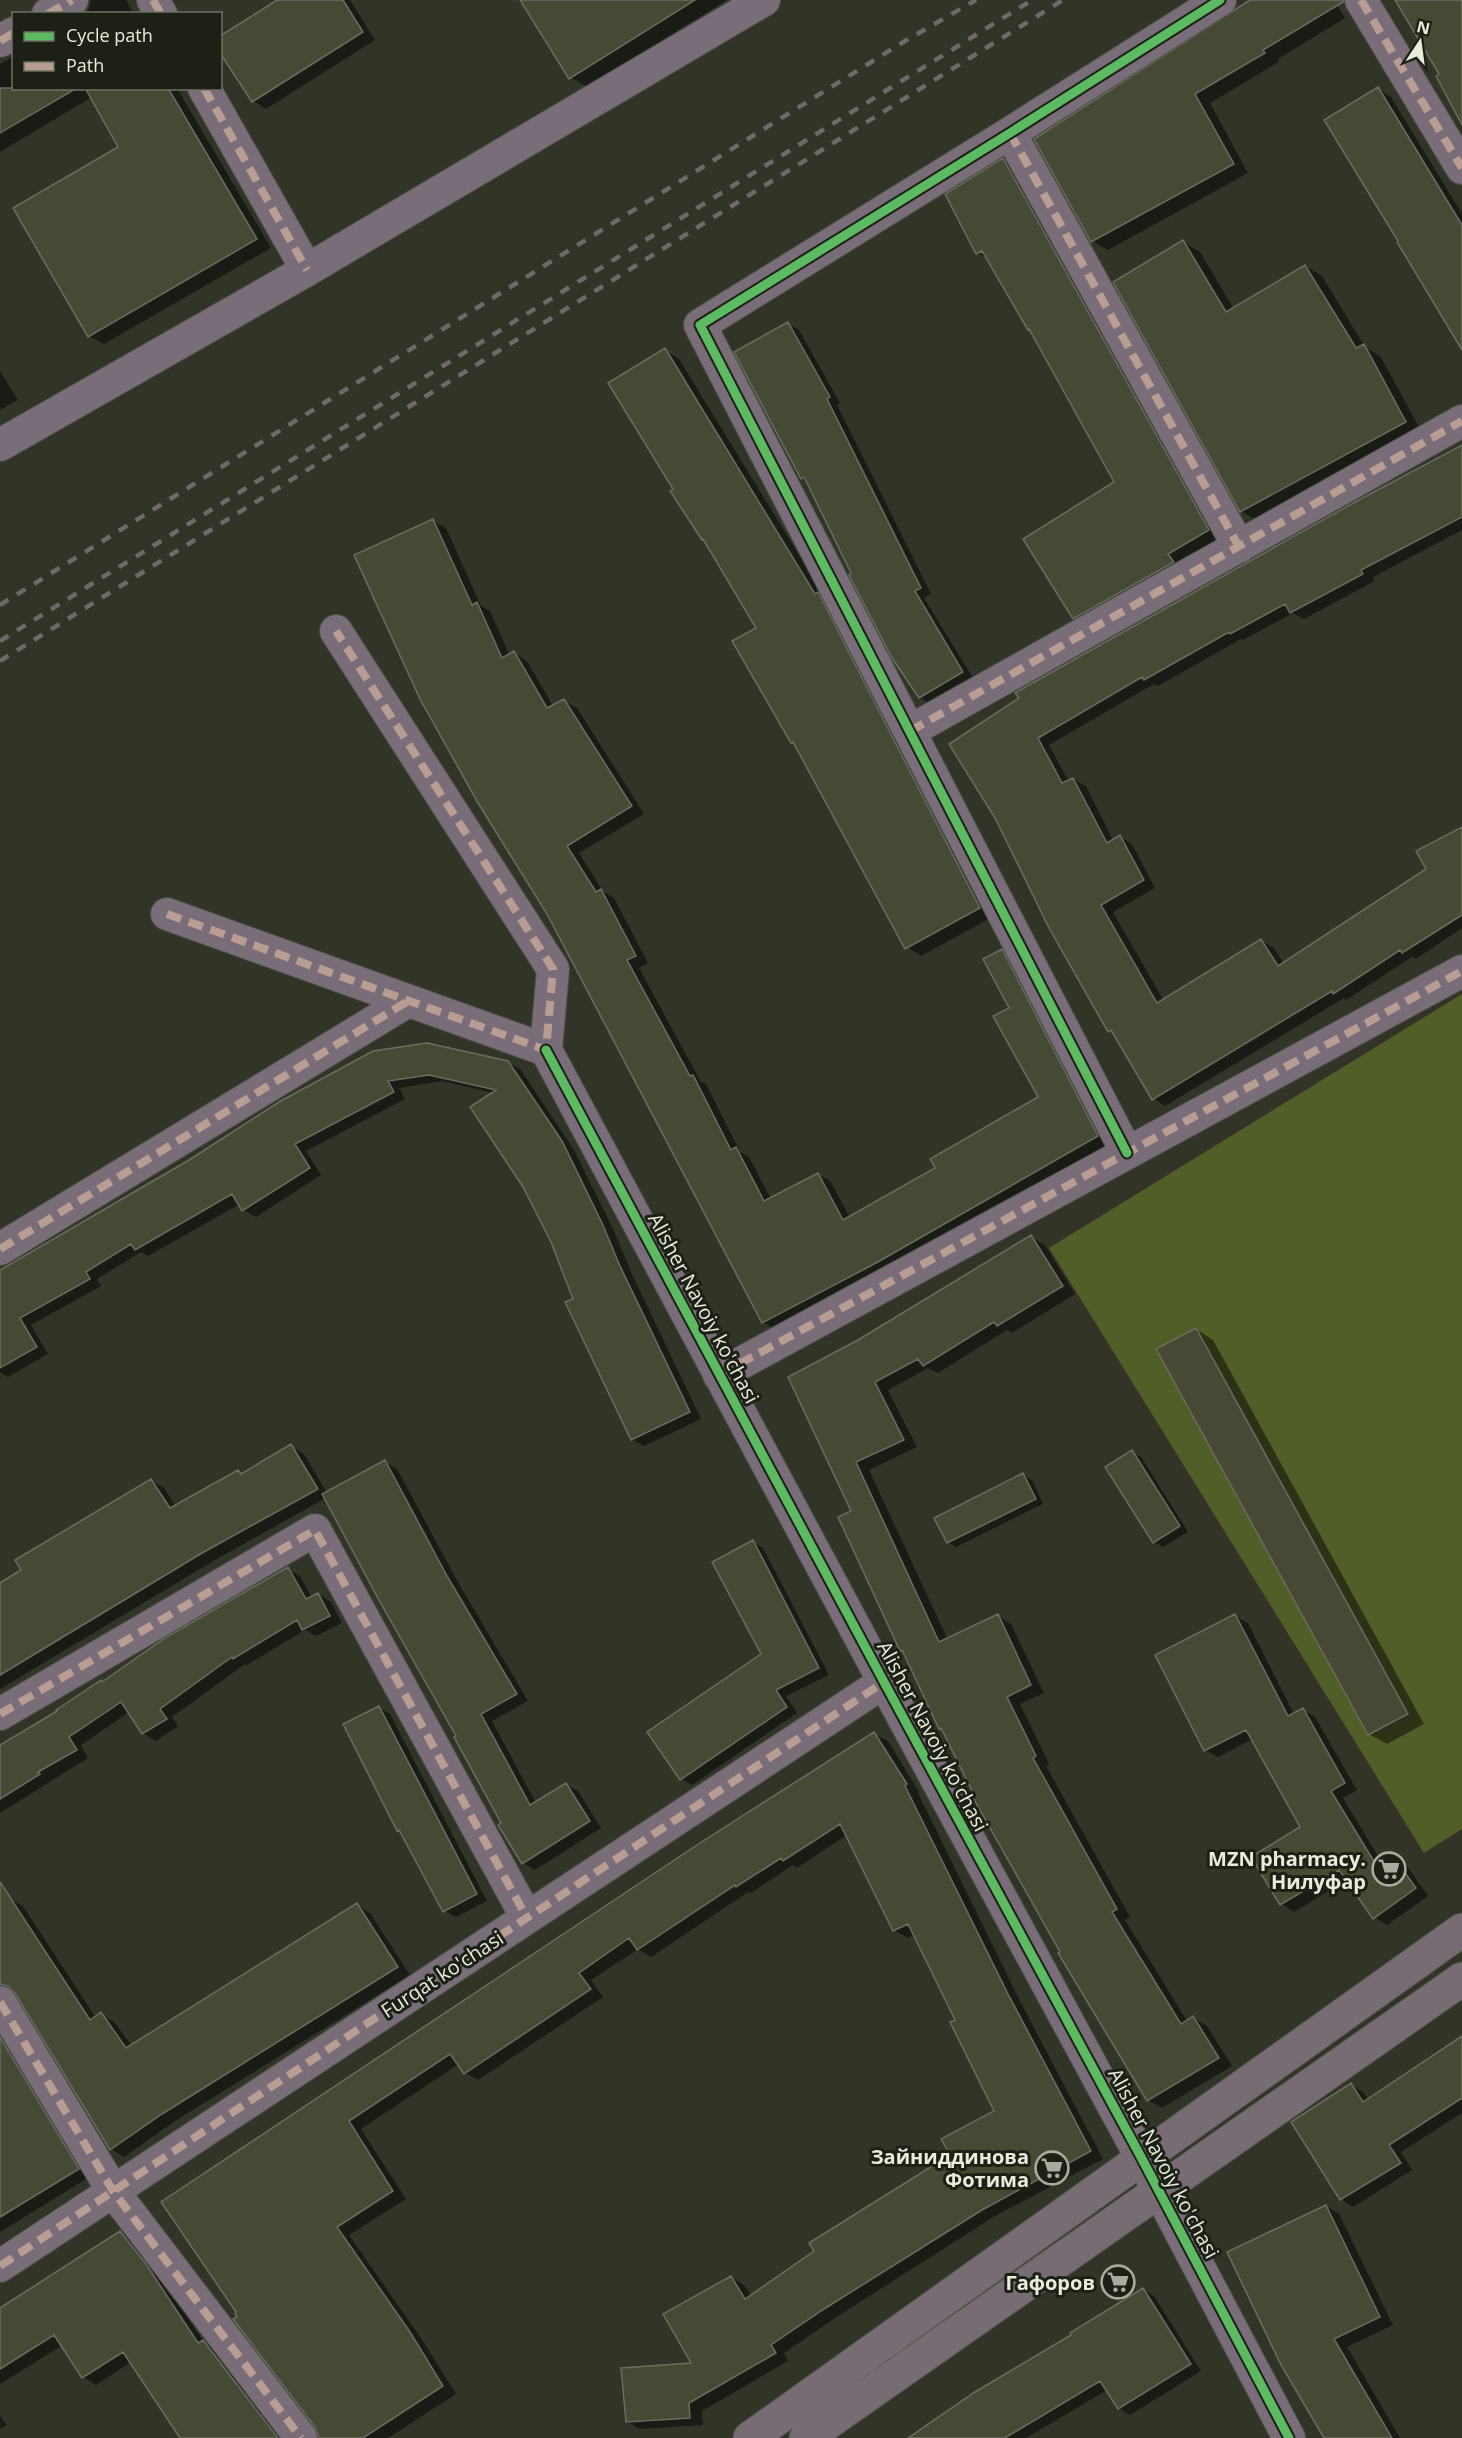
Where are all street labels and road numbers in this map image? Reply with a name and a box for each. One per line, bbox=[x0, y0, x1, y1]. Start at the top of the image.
street label: Alisher Navoiy ko'chasi bbox=[642, 1208, 766, 1408]
street label: Alisher Navoiy ko'chasi bbox=[871, 1636, 995, 1836]
street label: Furqat ko'chasi bbox=[376, 1924, 508, 2024]
street label: Alisher Navoiy ko'chasi bbox=[1102, 2063, 1226, 2263]

